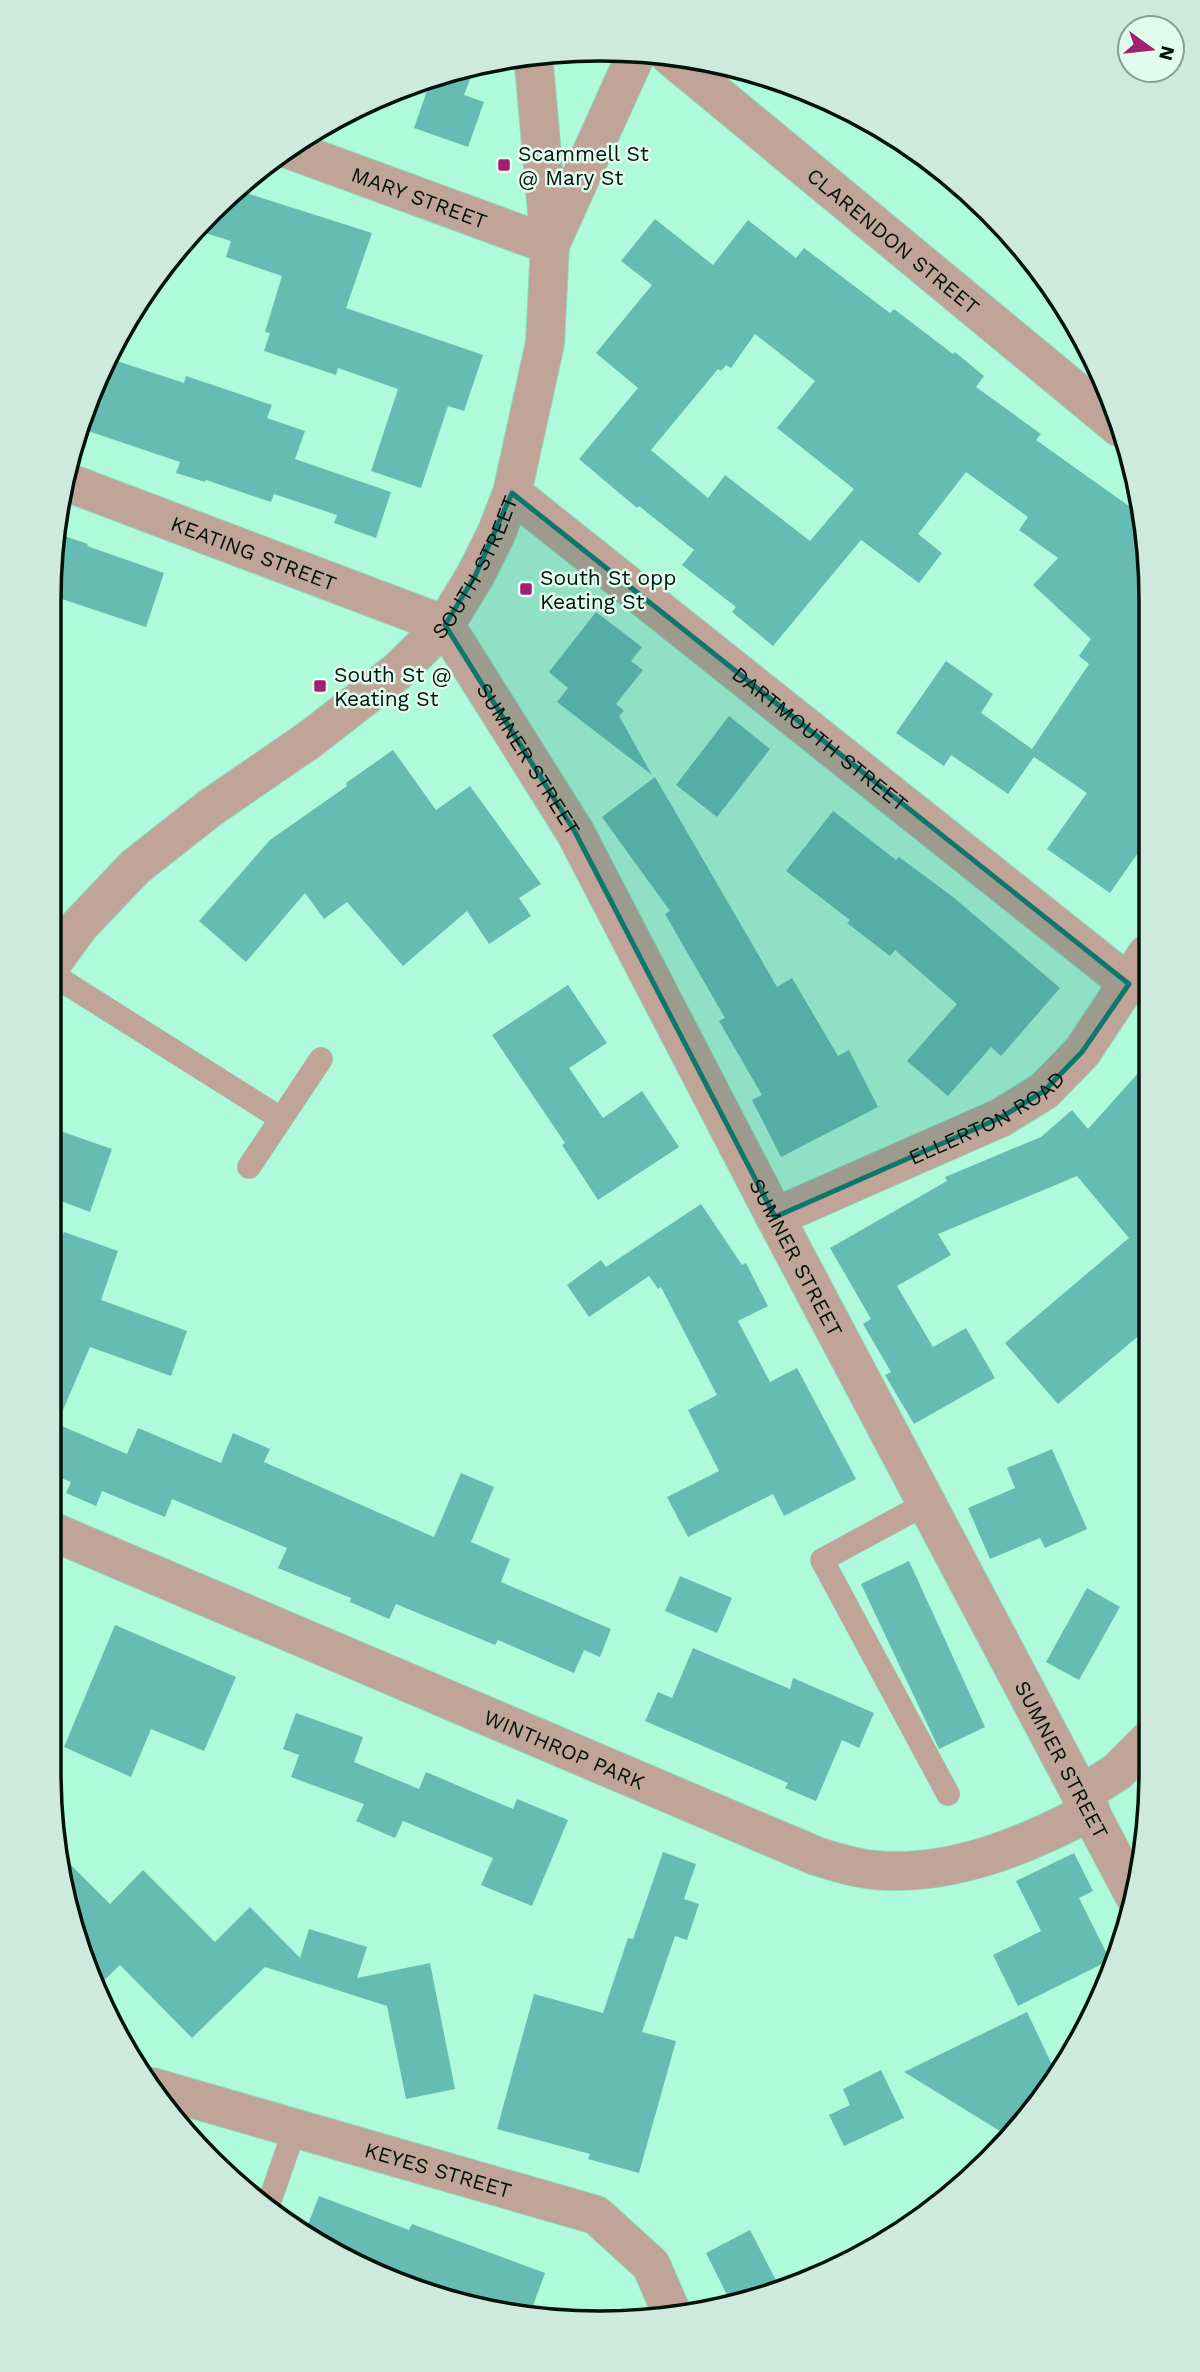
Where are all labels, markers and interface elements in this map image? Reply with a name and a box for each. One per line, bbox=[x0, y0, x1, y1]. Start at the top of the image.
north arrow bbox=[1116, 14, 1186, 84]
text: N bbox=[1154, 43, 1180, 63]
place label: Scammell St @ Mary St bbox=[518, 141, 649, 190]
marker: Scammell St @ Mary St bbox=[496, 157, 512, 173]
street label: MARY STREET bbox=[348, 161, 491, 234]
street label: CLARENDON STREET bbox=[802, 162, 985, 319]
street label: SOUTH STREET bbox=[426, 492, 522, 644]
street label: KEATING STREET bbox=[168, 510, 340, 595]
place label: South St opp Keating St bbox=[540, 565, 676, 614]
marker: South St opp Keating St bbox=[518, 581, 534, 597]
street label: DARTMOUTH STREET bbox=[727, 661, 913, 816]
place label: South St @ Keating St bbox=[334, 662, 452, 711]
marker: South St @ Keating St bbox=[312, 678, 328, 694]
street label: SUMNER STREET bbox=[472, 678, 586, 840]
street label: ELLERTON ROAD bbox=[904, 1065, 1069, 1169]
street label: SUMNER STREET bbox=[745, 1174, 849, 1341]
street label: SUMNER STREET bbox=[1010, 1676, 1114, 1843]
street label: WINTHROP PARK bbox=[480, 1704, 649, 1794]
street label: KEYES STREET bbox=[362, 2137, 515, 2203]

